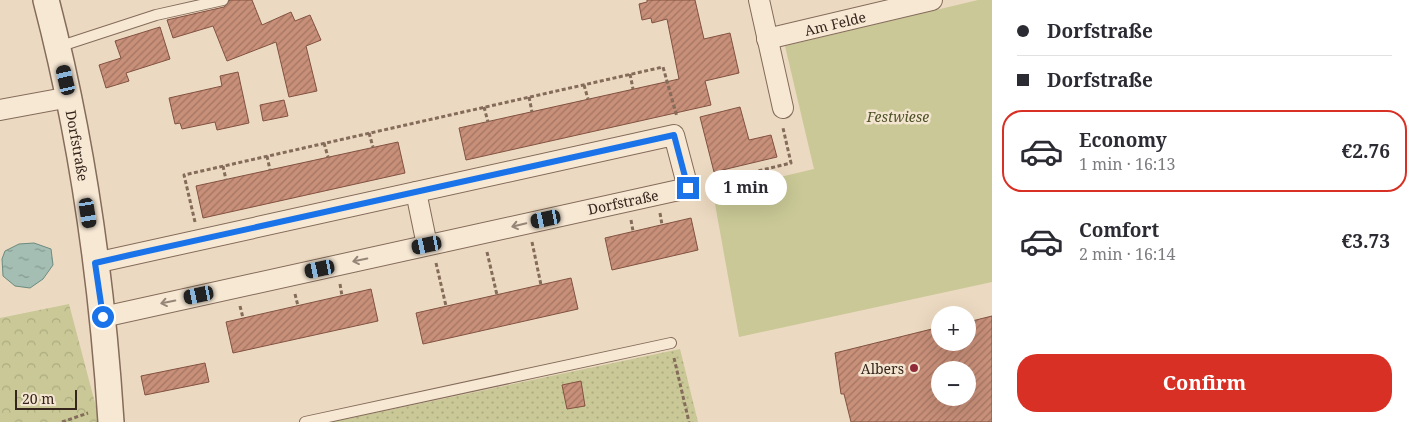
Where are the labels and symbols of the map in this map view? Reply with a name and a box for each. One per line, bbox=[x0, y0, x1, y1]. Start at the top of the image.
street label: Am Felde bbox=[803, 6, 868, 39]
car bbox=[55, 64, 76, 96]
park label: Festwiese bbox=[866, 107, 929, 126]
street label: Dorfstraße bbox=[62, 108, 94, 183]
callout: 1 min bbox=[706, 170, 788, 206]
route end bbox=[677, 177, 699, 199]
street label: Dorfstraße bbox=[586, 185, 660, 219]
car bbox=[78, 197, 97, 229]
car bbox=[529, 209, 562, 229]
one-way arrow bbox=[512, 221, 528, 230]
car bbox=[410, 235, 443, 255]
one-way arrow bbox=[353, 256, 369, 265]
car bbox=[303, 259, 336, 279]
car bbox=[182, 285, 215, 305]
one-way arrow bbox=[160, 298, 176, 307]
route start bbox=[92, 306, 114, 328]
place label: Albers bbox=[861, 359, 904, 378]
marker: Albers bbox=[908, 362, 920, 374]
scale bar bbox=[15, 387, 78, 410]

